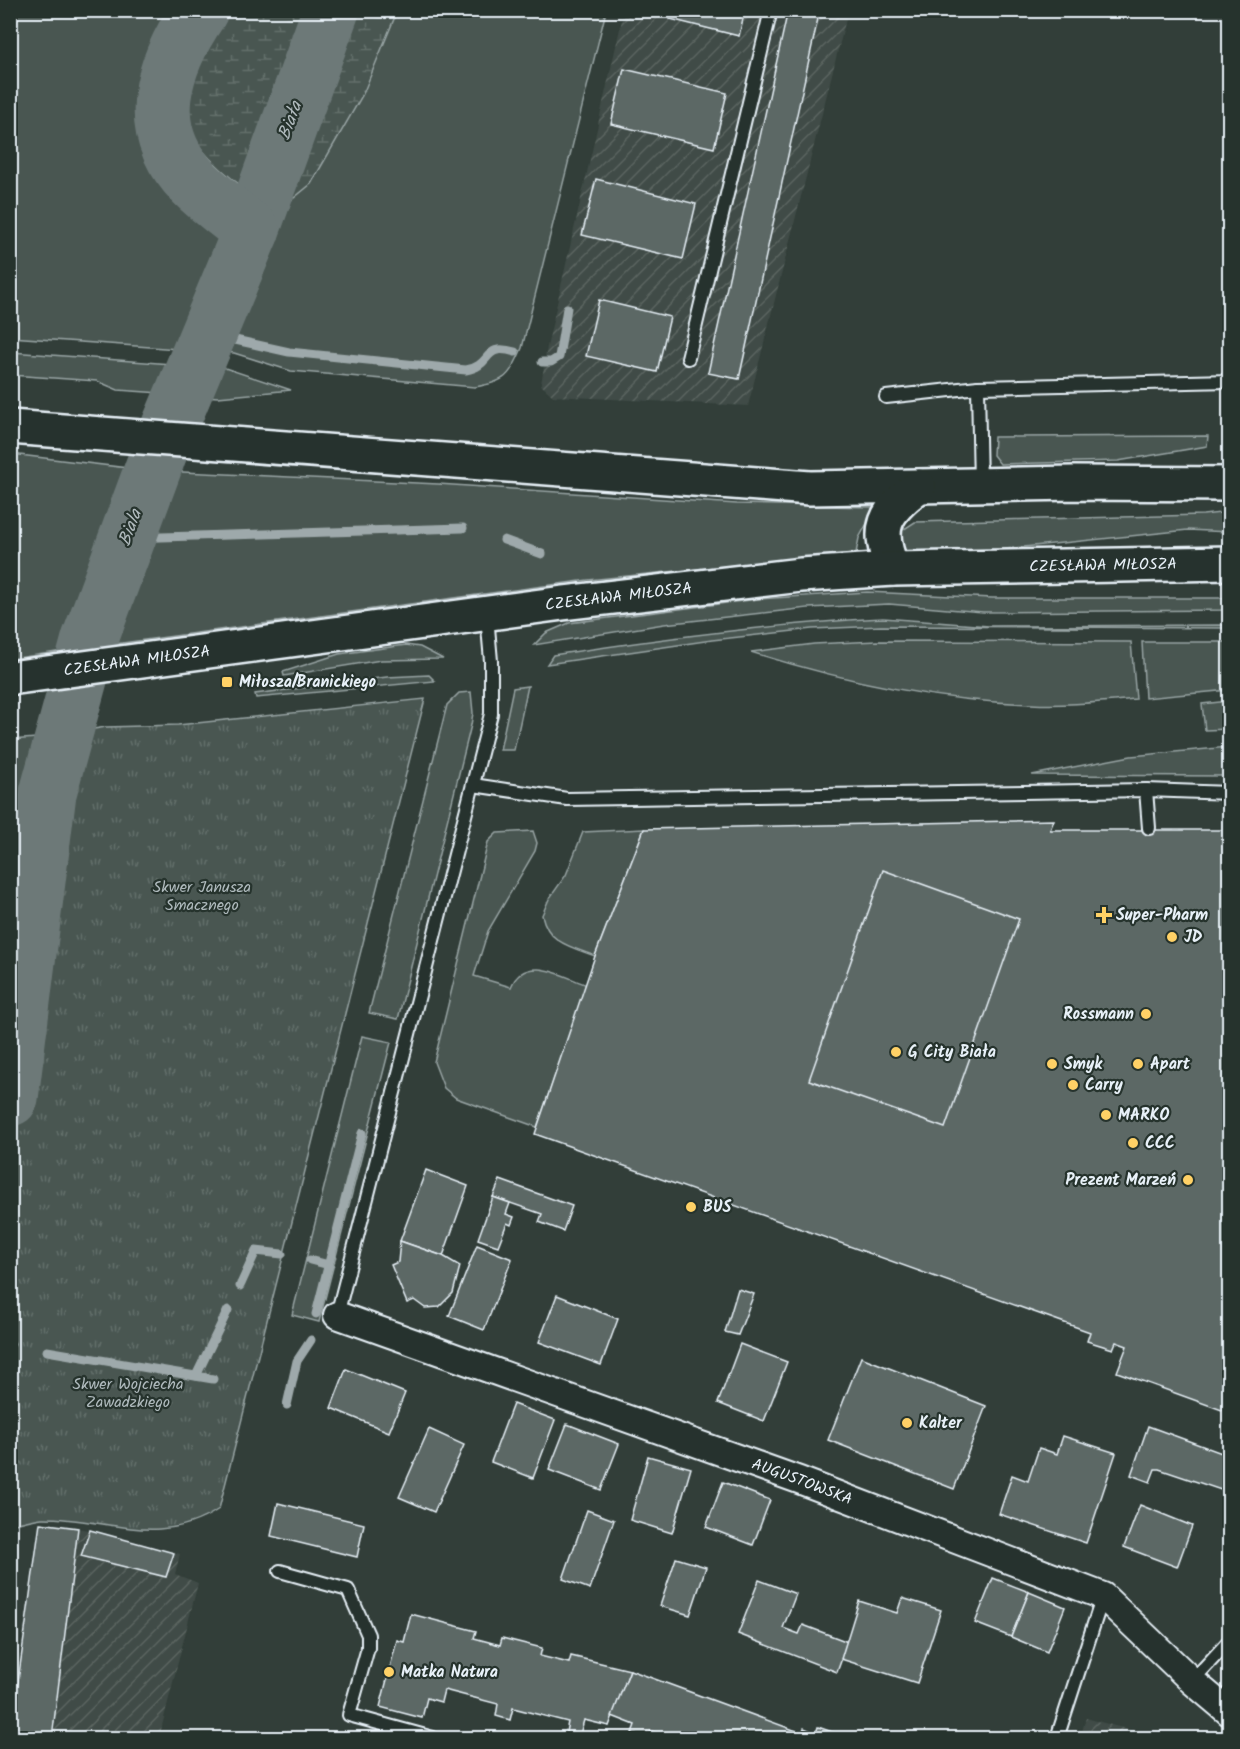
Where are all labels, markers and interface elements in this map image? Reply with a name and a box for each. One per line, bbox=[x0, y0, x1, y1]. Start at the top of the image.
water label: Biała bbox=[271, 96, 312, 144]
water label: Biala bbox=[111, 504, 151, 550]
street label: CZESŁAWA MIŁOSZA bbox=[1029, 551, 1177, 579]
street label: CZESŁAWA MIŁOSZA bbox=[544, 575, 694, 618]
street label: CZESŁAWA MIŁOSZA bbox=[62, 638, 212, 683]
place label: Miłosza/Branickiego bbox=[239, 670, 376, 695]
marker: Miłosza/Branickiego bbox=[220, 675, 234, 689]
park label: Skwer Janusza Smacznego bbox=[153, 875, 251, 918]
place label: Super-Pharm bbox=[1116, 903, 1208, 928]
marker: Super-Pharm bbox=[1097, 908, 1111, 922]
place label: JD bbox=[1184, 925, 1203, 950]
marker: JD bbox=[1165, 930, 1179, 944]
place label: Rossmann bbox=[1063, 1002, 1134, 1027]
marker: Rossmann bbox=[1139, 1007, 1153, 1021]
place label: G City Biała bbox=[908, 1040, 996, 1065]
marker: G City Biała bbox=[889, 1045, 903, 1059]
place label: Smyk bbox=[1064, 1052, 1103, 1077]
place label: Apart bbox=[1150, 1052, 1191, 1077]
marker: Smyk bbox=[1045, 1057, 1059, 1071]
marker: Apart bbox=[1131, 1057, 1145, 1071]
place label: Carry bbox=[1085, 1073, 1124, 1098]
marker: Carry bbox=[1066, 1078, 1080, 1092]
place label: MARKO bbox=[1118, 1103, 1169, 1128]
marker: MARKO bbox=[1099, 1108, 1113, 1122]
place label: CCC bbox=[1145, 1131, 1175, 1156]
marker: CCC bbox=[1126, 1136, 1140, 1150]
place label: Prezent Marzeń bbox=[1066, 1168, 1176, 1193]
marker: Prezent Marzeń bbox=[1181, 1173, 1195, 1187]
place label: BUS bbox=[703, 1195, 732, 1220]
marker: BUS bbox=[684, 1200, 698, 1214]
park label: Skwer Wojciecha Zawadzkiego bbox=[73, 1372, 183, 1415]
place label: Kalter bbox=[919, 1411, 963, 1436]
marker: Kalter bbox=[900, 1416, 914, 1430]
street label: AUGUSTOWSKA bbox=[748, 1452, 856, 1512]
place label: Matka Natura bbox=[401, 1660, 498, 1685]
marker: Matka Natura bbox=[382, 1665, 396, 1679]

